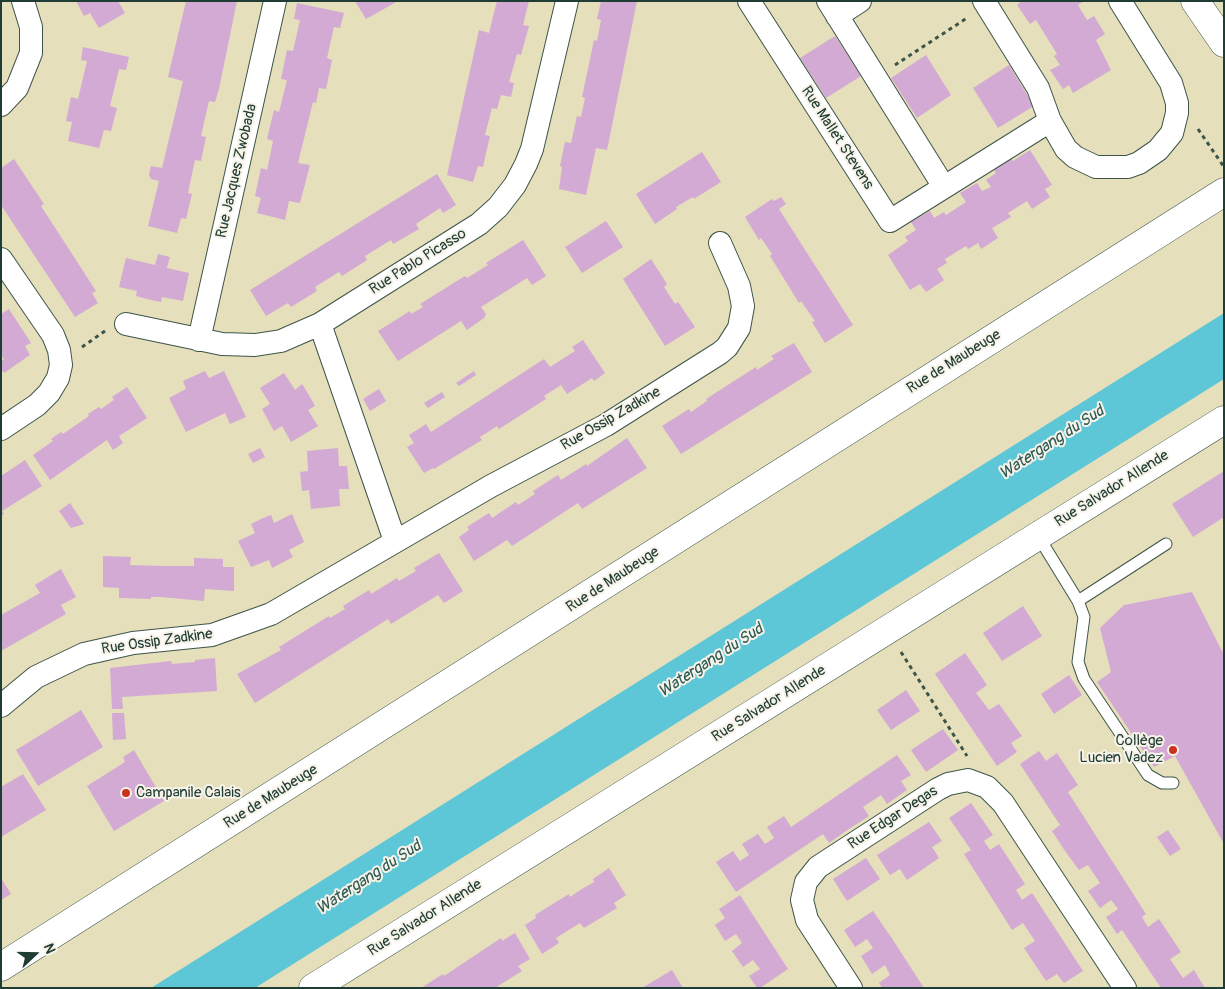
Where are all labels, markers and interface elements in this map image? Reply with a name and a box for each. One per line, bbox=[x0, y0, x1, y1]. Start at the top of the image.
street label: Rue Mallet Stevens bbox=[797, 83, 877, 193]
street label: Rue Jacques Zwobada bbox=[213, 102, 261, 240]
street label: Rue Pablo Picasso bbox=[366, 225, 470, 299]
street label: Rue de Maubeuge bbox=[904, 326, 1004, 398]
street label: Rue Ossip Zadkine bbox=[558, 383, 664, 455]
water label: Watergang du Sud bbox=[996, 402, 1108, 484]
street label: Rue Salvador Allende bbox=[1052, 447, 1172, 531]
street label: Rue de Maubeuge bbox=[563, 543, 663, 617]
water label: Watergang du Sud bbox=[655, 620, 767, 702]
street label: Rue Ossip Zadkine bbox=[100, 625, 214, 659]
street label: Rue Salvador Allende bbox=[709, 662, 829, 746]
place label: Collège Lucien Vadez bbox=[1079, 732, 1163, 767]
marker: Collège Lucien Vadez bbox=[1167, 744, 1179, 756]
street label: Rue de Maubeuge bbox=[221, 761, 321, 833]
street label: Rue Edgar Degas bbox=[845, 782, 941, 854]
place label: Campanile Calais bbox=[136, 784, 241, 802]
marker: Campanile Calais bbox=[120, 787, 132, 799]
water label: Watergang du Sud bbox=[313, 837, 425, 919]
street label: Rue Salvador Allende bbox=[365, 876, 485, 960]
north arrow bbox=[10, 929, 60, 979]
text: N bbox=[40, 941, 59, 956]

